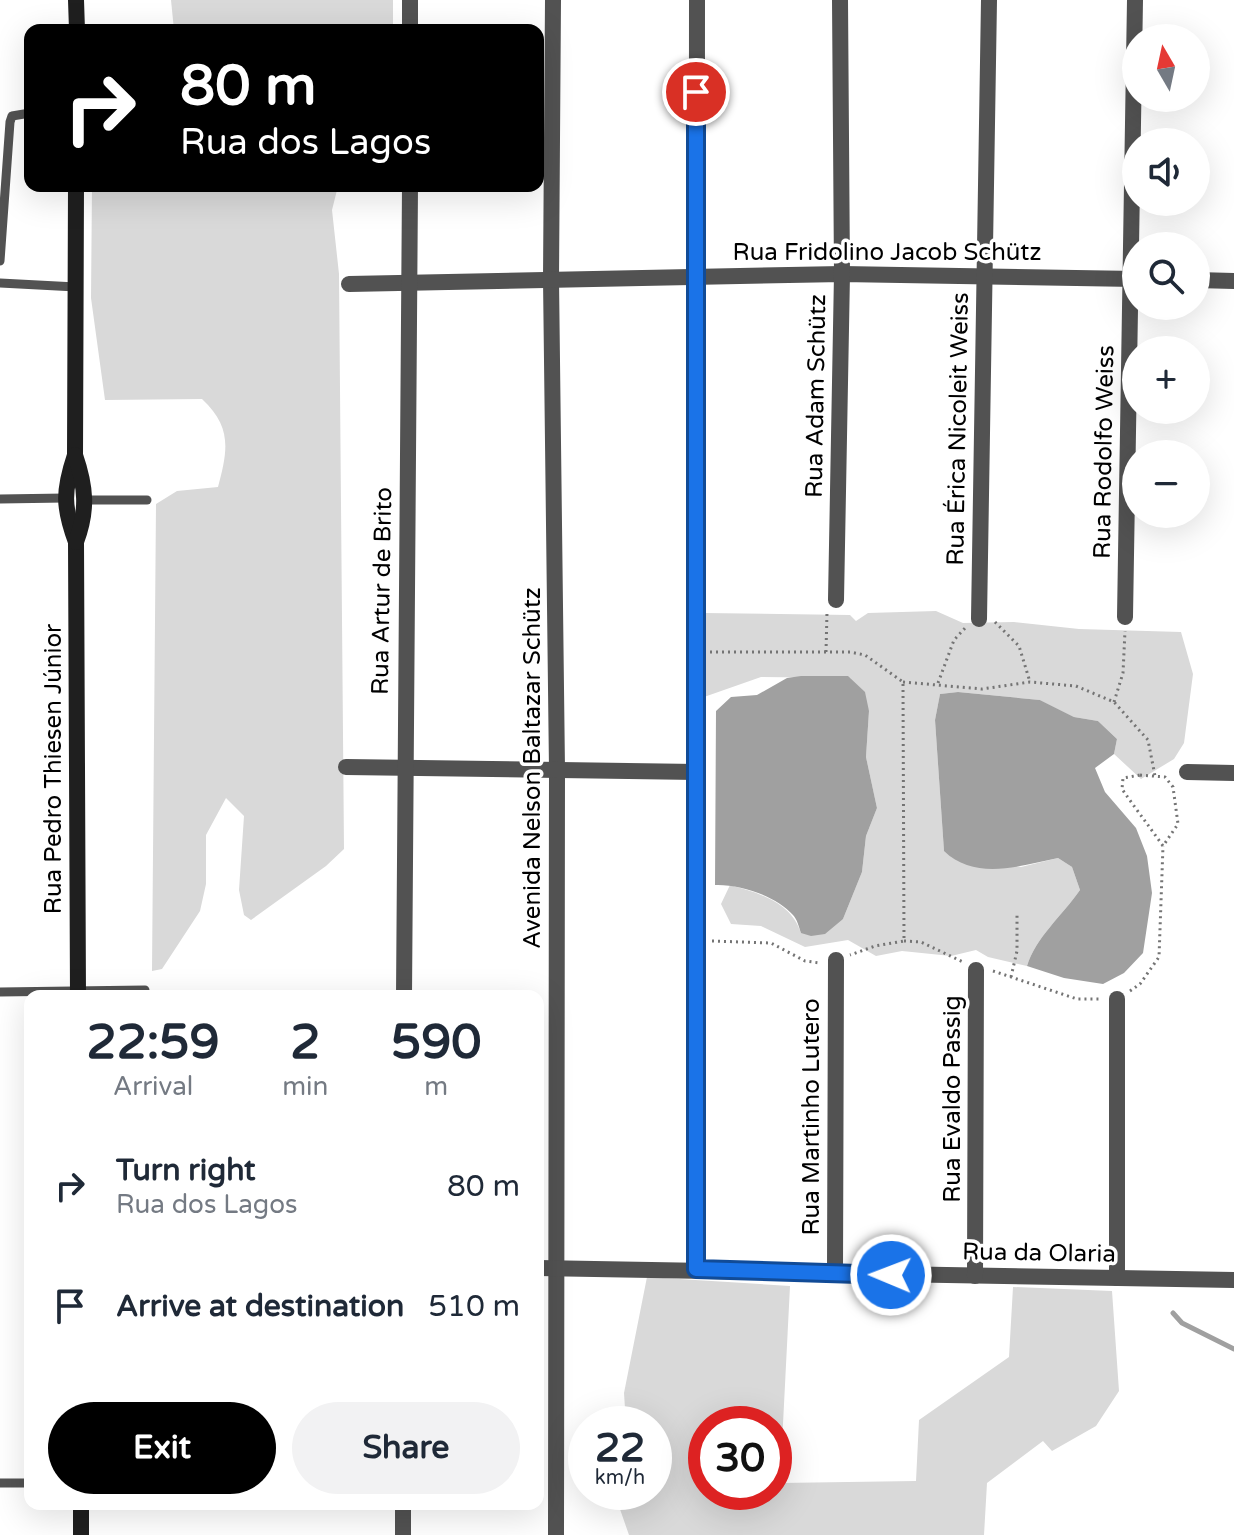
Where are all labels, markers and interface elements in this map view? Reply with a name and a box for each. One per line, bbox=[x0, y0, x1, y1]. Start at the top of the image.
north arrow bbox=[1122, 24, 1210, 112]
map controls bbox=[1122, 24, 1210, 528]
text: 80 m bbox=[180, 53, 316, 120]
icon: right bbox=[48, 56, 152, 160]
pin bbox=[662, 58, 730, 126]
icon: arrive bbox=[674, 70, 718, 114]
text: Rua dos Lagos bbox=[180, 121, 431, 164]
button: sound bbox=[1122, 128, 1210, 216]
button: search bbox=[1122, 232, 1210, 320]
street label: Rua Fridolino Jacob Schütz bbox=[733, 238, 1041, 267]
street label: Rua Érica Nicoleit Weiss bbox=[940, 292, 975, 566]
street label: Rua Adam Schütz bbox=[800, 294, 832, 498]
button: + bbox=[1122, 336, 1210, 424]
street label: Rua Rodolfo Weiss bbox=[1088, 345, 1120, 559]
button: − bbox=[1122, 440, 1210, 528]
street label: Rua Artur de Brito bbox=[366, 487, 398, 695]
street label: Avenida Nelson Baltazar Schütz bbox=[518, 587, 547, 949]
street label: Rua Pedro Thiesen Júnior bbox=[39, 623, 68, 914]
street label: Rua Evaldo Passig bbox=[938, 995, 967, 1203]
street label: Rua Martinho Lutero bbox=[797, 999, 826, 1235]
text: 22:59 bbox=[87, 1014, 220, 1072]
text: 2 bbox=[290, 1014, 320, 1072]
text: 590 bbox=[391, 1014, 481, 1072]
text: Arrival bbox=[113, 1071, 193, 1102]
text: min bbox=[282, 1071, 328, 1102]
text: m bbox=[424, 1071, 448, 1102]
text: Turn right bbox=[116, 1152, 256, 1189]
icon: right bbox=[48, 1164, 92, 1208]
text: 80 m bbox=[447, 1168, 520, 1205]
text: Rua dos Lagos bbox=[116, 1189, 297, 1220]
position arrow bbox=[849, 1233, 933, 1317]
street label: Rua da Olaria bbox=[962, 1237, 1116, 1269]
icon: arrive bbox=[48, 1284, 92, 1328]
text: Arrive at destination bbox=[116, 1288, 404, 1325]
text: 510 m bbox=[428, 1288, 520, 1325]
button: Exit bbox=[48, 1402, 276, 1494]
button: Share bbox=[292, 1402, 520, 1494]
speed limit sign: 30 bbox=[688, 1406, 792, 1510]
text: 22 bbox=[595, 1424, 645, 1472]
text: km/h bbox=[595, 1466, 645, 1490]

